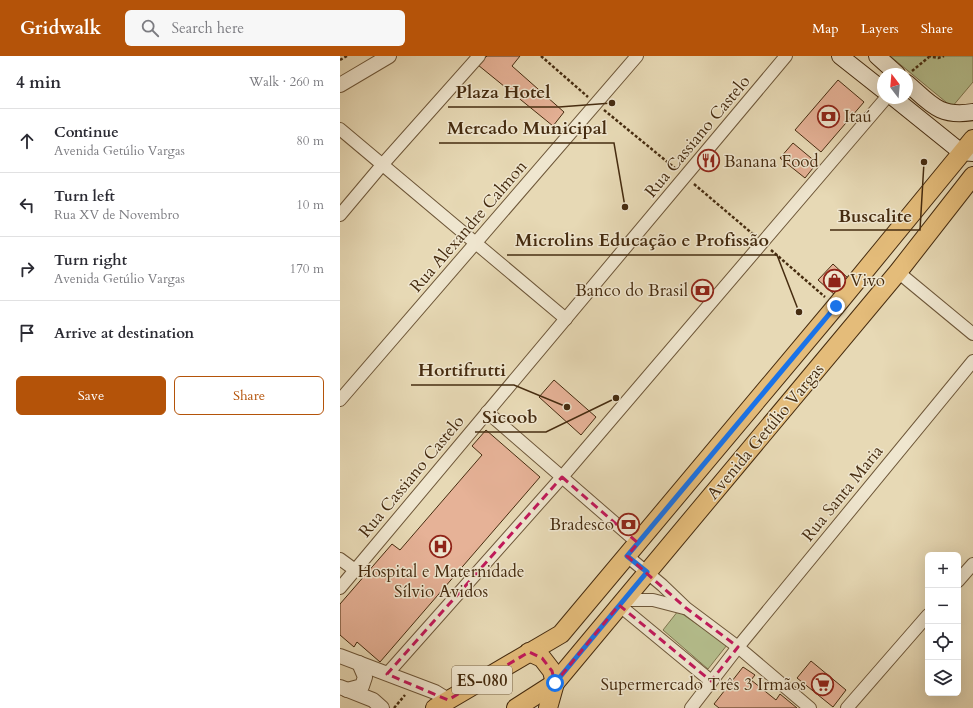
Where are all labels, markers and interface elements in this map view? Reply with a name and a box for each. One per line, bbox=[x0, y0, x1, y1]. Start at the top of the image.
search box bbox=[125, 10, 405, 46]
text: Gridwalk bbox=[20, 15, 101, 41]
icon: search bbox=[139, 17, 161, 39]
text: Search here bbox=[171, 18, 244, 38]
text: Map bbox=[812, 19, 839, 38]
text: Layers bbox=[861, 19, 899, 38]
text: Share bbox=[921, 19, 953, 38]
north arrow bbox=[877, 68, 913, 104]
street label: Rua Cassiano Castelo bbox=[639, 70, 755, 202]
text: 4 min bbox=[16, 71, 61, 94]
text: Walk · 260 m bbox=[249, 73, 324, 91]
callout: Plaza Hotel bbox=[448, 77, 559, 107]
text: Plaza Hotel bbox=[455, 80, 551, 105]
bank icon: Itaú bbox=[816, 103, 842, 129]
place label: Itaú bbox=[844, 105, 872, 128]
callout: Mercado Municipal bbox=[439, 113, 614, 143]
text: Mercado Municipal bbox=[447, 116, 607, 141]
text: Continue bbox=[54, 122, 119, 142]
icon: ahead bbox=[16, 130, 38, 152]
text: 80 m bbox=[296, 132, 324, 150]
text: Avenida Getúlio Vargas bbox=[54, 142, 185, 160]
restaurant icon: Banana Food bbox=[696, 148, 722, 174]
place label: Banana Food bbox=[724, 150, 819, 173]
street label: Rua Alexandre Calmon bbox=[405, 155, 532, 297]
text: Turn left bbox=[54, 186, 115, 206]
icon: left bbox=[16, 194, 38, 216]
text: 10 m bbox=[296, 196, 324, 214]
callout: Buscalite bbox=[830, 200, 920, 230]
text: Buscalite bbox=[838, 204, 912, 229]
text: Rua XV de Novembro bbox=[54, 206, 179, 224]
callout: Microlins Educação e Profissão bbox=[507, 225, 777, 255]
text: Microlins Educação e Profissão bbox=[515, 228, 769, 253]
text: Turn right bbox=[54, 250, 127, 270]
icon: right bbox=[16, 258, 38, 280]
text: 170 m bbox=[290, 260, 324, 278]
shop icon: Vivo bbox=[821, 267, 847, 293]
place label: Vivo bbox=[850, 269, 885, 292]
text: Avenida Getúlio Vargas bbox=[54, 270, 185, 288]
bank icon: Banco do Brasil bbox=[690, 277, 716, 303]
place label: Banco do Brasil bbox=[575, 279, 689, 302]
route end bbox=[827, 297, 845, 315]
icon: arrive bbox=[16, 322, 38, 344]
text: Arrive at destination bbox=[54, 323, 194, 343]
callout: Hortifrutti bbox=[411, 355, 514, 385]
text: Hortifrutti bbox=[418, 358, 506, 383]
street label: Avenida Getúlio Vargas bbox=[702, 358, 829, 504]
button: Save bbox=[16, 376, 166, 415]
button: Share bbox=[174, 376, 324, 415]
callout: Sicoob bbox=[475, 402, 546, 432]
text: Sicoob bbox=[482, 405, 538, 430]
street label: Rua Cassiano Castelo bbox=[353, 410, 469, 542]
street label: Rua Santa Maria bbox=[796, 440, 889, 546]
bank icon: Bradesco bbox=[616, 511, 642, 537]
place label: Bradesco bbox=[550, 513, 614, 536]
hospital icon: Hospital e Maternidade Sílvio Avidos bbox=[428, 534, 454, 560]
map controls bbox=[925, 552, 961, 696]
button: + bbox=[925, 552, 961, 588]
place label: Hospital e Maternidade Sílvio Avidos bbox=[357, 560, 525, 603]
button: − bbox=[925, 588, 961, 624]
button: locate bbox=[925, 624, 961, 660]
button: layers bbox=[925, 660, 961, 696]
road number: ES-080 bbox=[452, 666, 512, 694]
supermarket icon: Supermercado Três 3 Irmãos bbox=[809, 671, 835, 697]
place label: Supermercado Três 3 Irmãos bbox=[600, 673, 806, 696]
route start bbox=[546, 674, 564, 692]

